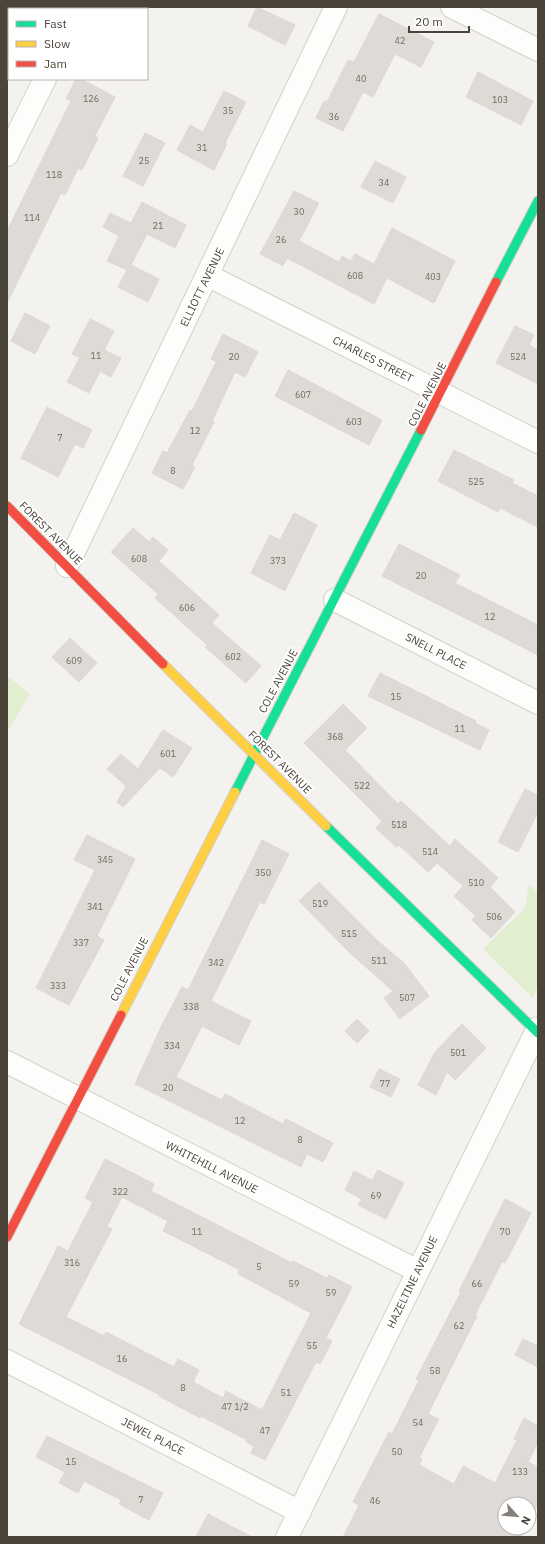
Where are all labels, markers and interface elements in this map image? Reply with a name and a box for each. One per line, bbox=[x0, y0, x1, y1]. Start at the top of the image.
legend bbox=[8, 8, 148, 80]
scale bar bbox=[409, 8, 469, 34]
text: 20 m bbox=[415, 14, 443, 29]
text: Fast bbox=[44, 16, 67, 31]
house number: 42 bbox=[395, 35, 405, 46]
text: Slow bbox=[44, 36, 70, 51]
text: Jam bbox=[44, 56, 67, 71]
house number: 40 bbox=[356, 73, 366, 84]
house number: 126 bbox=[83, 93, 99, 104]
house number: 103 bbox=[492, 94, 508, 105]
house number: 35 bbox=[223, 105, 233, 116]
house number: 36 bbox=[329, 111, 339, 122]
house number: 31 bbox=[197, 142, 207, 153]
house number: 25 bbox=[139, 155, 149, 166]
house number: 118 bbox=[46, 169, 62, 180]
house number: 34 bbox=[379, 177, 389, 188]
house number: 30 bbox=[294, 206, 304, 217]
house number: 114 bbox=[24, 212, 40, 223]
house number: 21 bbox=[153, 220, 163, 231]
house number: 26 bbox=[276, 234, 286, 245]
street label: ELLIOTT AVENUE bbox=[177, 245, 227, 329]
house number: 608 bbox=[347, 270, 363, 281]
house number: 403 bbox=[425, 271, 441, 282]
street label: CHARLES STREET bbox=[330, 333, 416, 386]
house number: 11 bbox=[91, 350, 101, 361]
house number: 20 bbox=[229, 351, 239, 362]
house number: 524 bbox=[510, 351, 526, 362]
street label: COLE AVENUE bbox=[405, 359, 449, 429]
house number: 607 bbox=[295, 389, 311, 400]
house number: 603 bbox=[346, 416, 362, 427]
house number: 12 bbox=[190, 425, 200, 436]
house number: 7 bbox=[57, 432, 63, 443]
house number: 8 bbox=[170, 465, 176, 476]
house number: 525 bbox=[468, 476, 484, 487]
street label: FOREST AVENUE bbox=[16, 498, 86, 568]
house number: 608 bbox=[131, 553, 147, 564]
house number: 373 bbox=[270, 555, 286, 566]
house number: 20 bbox=[416, 570, 426, 581]
house number: 606 bbox=[179, 602, 195, 613]
house number: 12 bbox=[485, 611, 495, 622]
street label: SNELL PLACE bbox=[403, 630, 469, 672]
street label: COLE AVENUE bbox=[255, 647, 301, 715]
house number: 602 bbox=[225, 651, 241, 662]
house number: 609 bbox=[66, 655, 82, 666]
house number: 15 bbox=[391, 691, 401, 702]
house number: 11 bbox=[455, 723, 465, 734]
street label: FOREST AVENUE bbox=[245, 727, 315, 797]
house number: 368 bbox=[327, 731, 343, 742]
house number: 601 bbox=[160, 748, 176, 759]
house number: 522 bbox=[354, 780, 370, 791]
house number: 518 bbox=[391, 819, 407, 830]
house number: 514 bbox=[422, 846, 438, 857]
house number: 345 bbox=[97, 854, 113, 865]
house number: 350 bbox=[255, 867, 271, 878]
house number: 510 bbox=[468, 877, 484, 888]
house number: 519 bbox=[312, 898, 328, 909]
house number: 341 bbox=[87, 901, 103, 912]
house number: 506 bbox=[486, 911, 502, 922]
house number: 515 bbox=[341, 928, 357, 939]
street label: COLE AVENUE bbox=[107, 934, 151, 1004]
house number: 337 bbox=[73, 937, 89, 948]
house number: 511 bbox=[371, 955, 387, 966]
house number: 342 bbox=[208, 957, 224, 968]
house number: 333 bbox=[50, 980, 66, 991]
house number: 507 bbox=[399, 992, 415, 1003]
house number: 338 bbox=[183, 1001, 199, 1012]
house number: 334 bbox=[164, 1040, 180, 1051]
house number: 501 bbox=[450, 1047, 466, 1058]
house number: 77 bbox=[380, 1078, 390, 1089]
house number: 20 bbox=[163, 1082, 173, 1093]
house number: 12 bbox=[235, 1115, 245, 1126]
house number: 8 bbox=[297, 1134, 303, 1145]
street label: WHITEHILL AVENUE bbox=[163, 1138, 261, 1196]
house number: 322 bbox=[112, 1186, 128, 1197]
house number: 69 bbox=[371, 1190, 381, 1201]
house number: 11 bbox=[192, 1226, 202, 1237]
house number: 70 bbox=[500, 1226, 510, 1237]
street label: HAZELTINE AVENUE bbox=[384, 1233, 440, 1331]
house number: 316 bbox=[64, 1257, 80, 1268]
house number: 5 bbox=[256, 1261, 262, 1272]
house number: 59 bbox=[289, 1278, 299, 1289]
house number: 66 bbox=[472, 1278, 482, 1289]
house number: 59 bbox=[326, 1287, 336, 1298]
house number: 62 bbox=[454, 1320, 464, 1331]
house number: 55 bbox=[307, 1340, 317, 1351]
house number: 16 bbox=[117, 1353, 127, 1364]
house number: 58 bbox=[430, 1365, 440, 1376]
house number: 8 bbox=[180, 1382, 186, 1393]
house number: 51 bbox=[281, 1387, 291, 1398]
house number: 47 1/2 bbox=[221, 1401, 249, 1412]
street label: JEWEL PLACE bbox=[119, 1414, 187, 1458]
house number: 54 bbox=[413, 1417, 423, 1428]
house number: 47 bbox=[260, 1425, 270, 1436]
house number: 50 bbox=[392, 1446, 402, 1457]
house number: 15 bbox=[66, 1456, 76, 1467]
house number: 133 bbox=[512, 1466, 528, 1477]
house number: 7 bbox=[138, 1494, 144, 1505]
house number: 46 bbox=[370, 1495, 380, 1506]
north arrow bbox=[497, 1496, 537, 1536]
text: N bbox=[518, 1514, 534, 1527]

